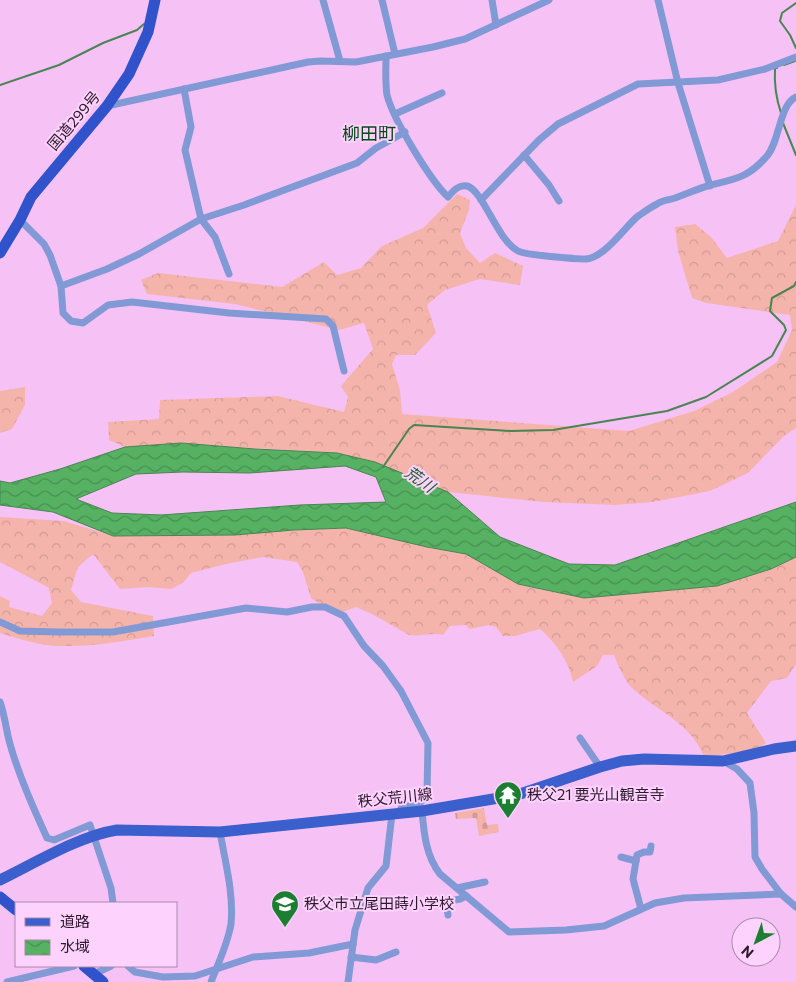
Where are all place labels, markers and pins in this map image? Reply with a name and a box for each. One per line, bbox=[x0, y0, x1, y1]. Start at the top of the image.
temple icon: 秩父21 要光山観音寺 bbox=[493, 780, 523, 819]
place label: 秩父21 要光山観音寺 bbox=[527, 785, 665, 803]
school or university icon: 秩父市立尾田蒔小学校 bbox=[270, 889, 300, 928]
place label: 秩父市立尾田蒔小学校 bbox=[304, 894, 454, 912]

